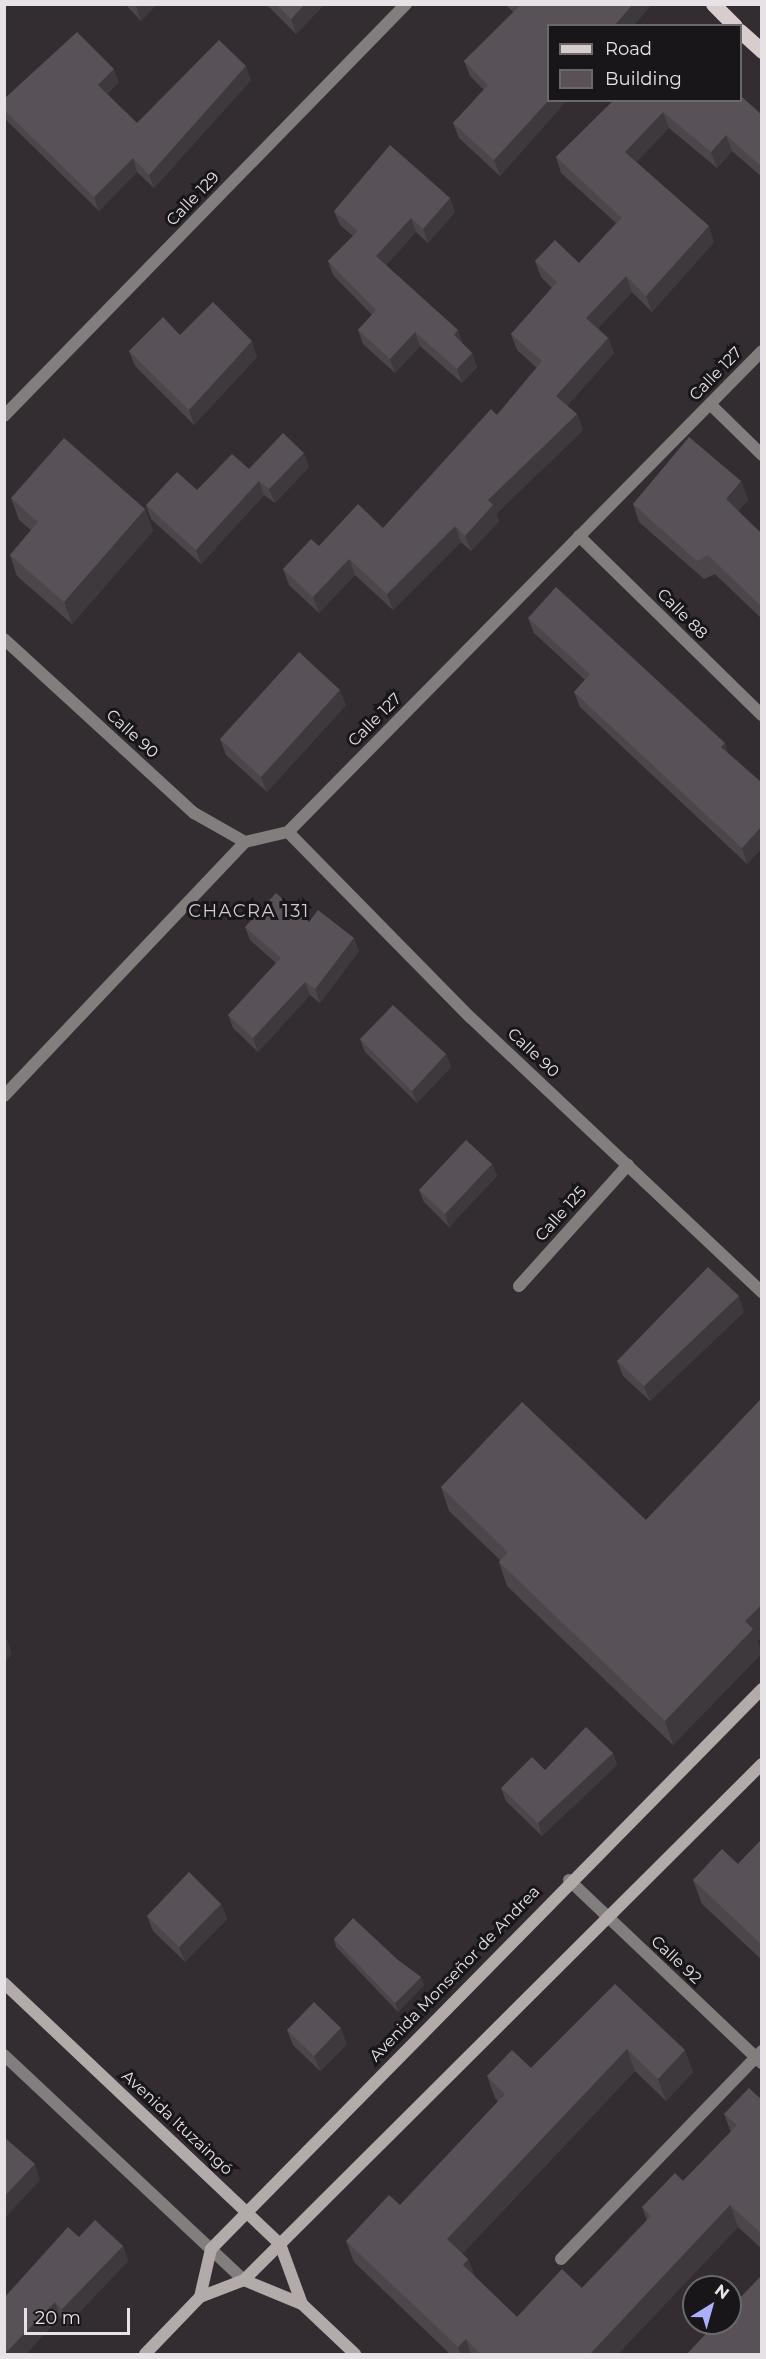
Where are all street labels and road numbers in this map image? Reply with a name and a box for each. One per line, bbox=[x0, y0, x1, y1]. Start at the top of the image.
street label: Calle 129 bbox=[163, 168, 223, 230]
street label: Calle 127 bbox=[686, 343, 746, 405]
street label: Calle 88 bbox=[653, 585, 711, 643]
street label: Calle 127 bbox=[344, 689, 406, 751]
street label: Calle 90 bbox=[102, 706, 162, 762]
street label: Calle 90 bbox=[503, 1024, 563, 1082]
street label: Calle 125 bbox=[531, 1183, 591, 1245]
street label: Avenida Monseñor de Andrea bbox=[366, 1882, 544, 2066]
street label: Calle 92 bbox=[647, 1932, 705, 1988]
street label: Avenida Ituzaingó bbox=[118, 2067, 236, 2179]

